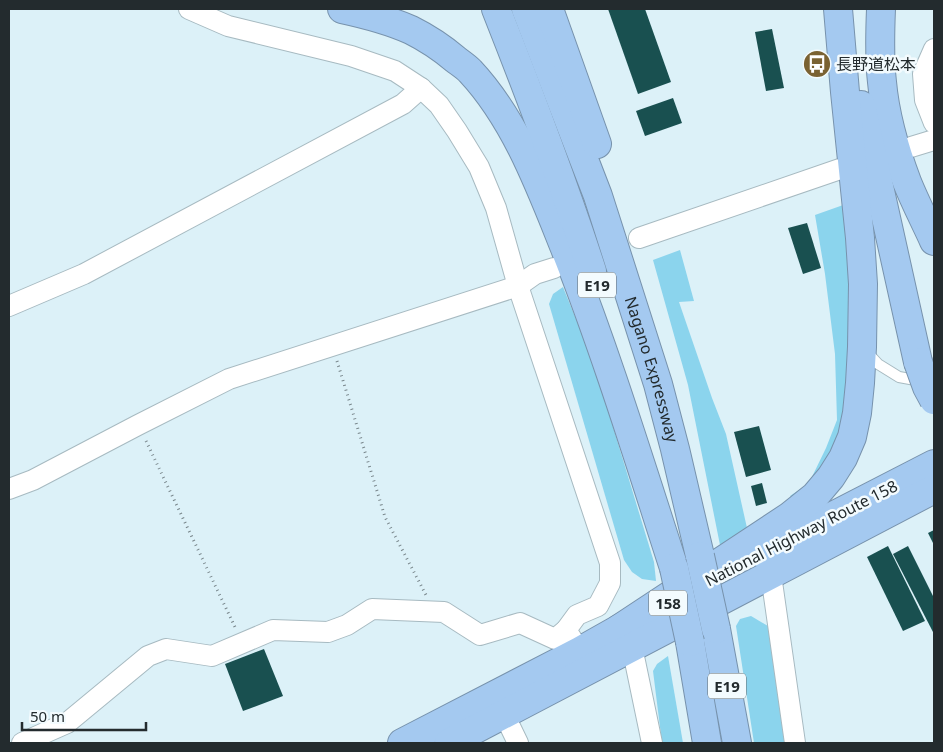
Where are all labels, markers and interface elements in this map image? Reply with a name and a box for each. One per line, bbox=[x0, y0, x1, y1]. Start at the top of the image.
bus stop icon: 長野道松本 bbox=[802, 49, 832, 79]
place label: 長野道松本 bbox=[836, 53, 916, 75]
road number: E19 bbox=[578, 272, 616, 298]
street label: Nagano Expressway bbox=[620, 294, 684, 446]
street label: National Highway Route 158 bbox=[701, 475, 901, 591]
road number: 158 bbox=[649, 590, 687, 616]
road number: E19 bbox=[708, 674, 746, 698]
scale bar bbox=[22, 700, 146, 732]
text: 50 m bbox=[30, 706, 65, 726]

